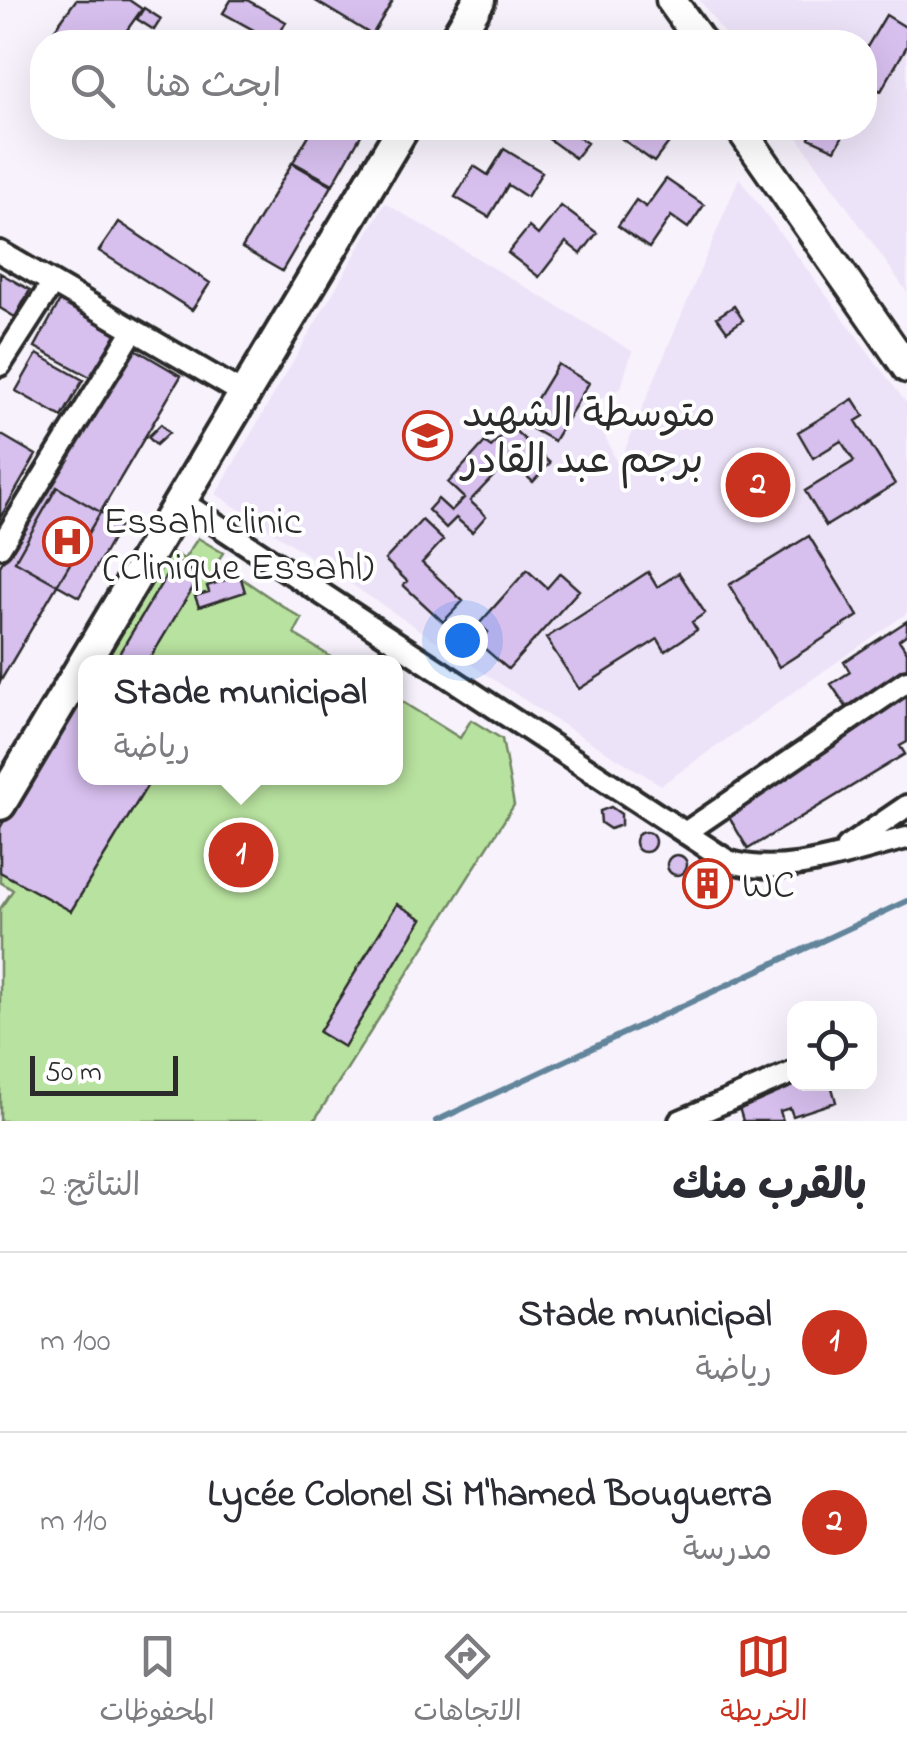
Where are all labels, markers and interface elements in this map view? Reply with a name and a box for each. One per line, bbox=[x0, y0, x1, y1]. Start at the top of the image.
search box bbox=[30, 30, 877, 140]
icon: search bbox=[65, 58, 120, 113]
text: ابحث هنا bbox=[145, 59, 282, 115]
place label: متوسطة الشهيد برجم عبد القادر bbox=[459, 387, 716, 492]
school or university icon: متوسطة الشهيد برجم عبد القادر bbox=[401, 409, 453, 461]
pin: 2 bbox=[726, 448, 790, 522]
place label: Essahl clinic (Clinique Essahl) bbox=[103, 494, 374, 599]
hospital icon: Essahl clinic (Clinique Essahl) bbox=[42, 516, 94, 568]
your location bbox=[437, 615, 488, 666]
popup bbox=[78, 655, 403, 785]
text: Stade municipal bbox=[114, 666, 367, 722]
text: رياضة bbox=[114, 726, 190, 773]
pin: 1 bbox=[208, 818, 274, 892]
building icon: WC bbox=[681, 857, 733, 909]
place label: WC bbox=[742, 858, 795, 917]
map controls bbox=[787, 1001, 877, 1091]
button: locate bbox=[787, 1001, 877, 1091]
scale bar bbox=[30, 1051, 178, 1096]
text: 50 m bbox=[45, 1053, 102, 1094]
text: بالقرب منك bbox=[672, 1157, 867, 1218]
text: النتائج: 2 bbox=[40, 1164, 140, 1211]
text: Stade municipal bbox=[518, 1288, 772, 1344]
text: 100 m bbox=[40, 1319, 111, 1366]
text: 1 bbox=[829, 1319, 840, 1366]
text: رياضة bbox=[695, 1348, 772, 1395]
text: Lycée Colonel Si M'hamed Bouguerra bbox=[208, 1468, 772, 1524]
text: 110 m bbox=[40, 1499, 107, 1546]
text: 2 bbox=[827, 1499, 842, 1546]
text: مدرسة bbox=[683, 1528, 772, 1575]
tab: المحفوظات bbox=[99, 1629, 215, 1735]
tab: الاتجاهات bbox=[413, 1629, 522, 1735]
tab: الخريطة bbox=[720, 1629, 808, 1735]

